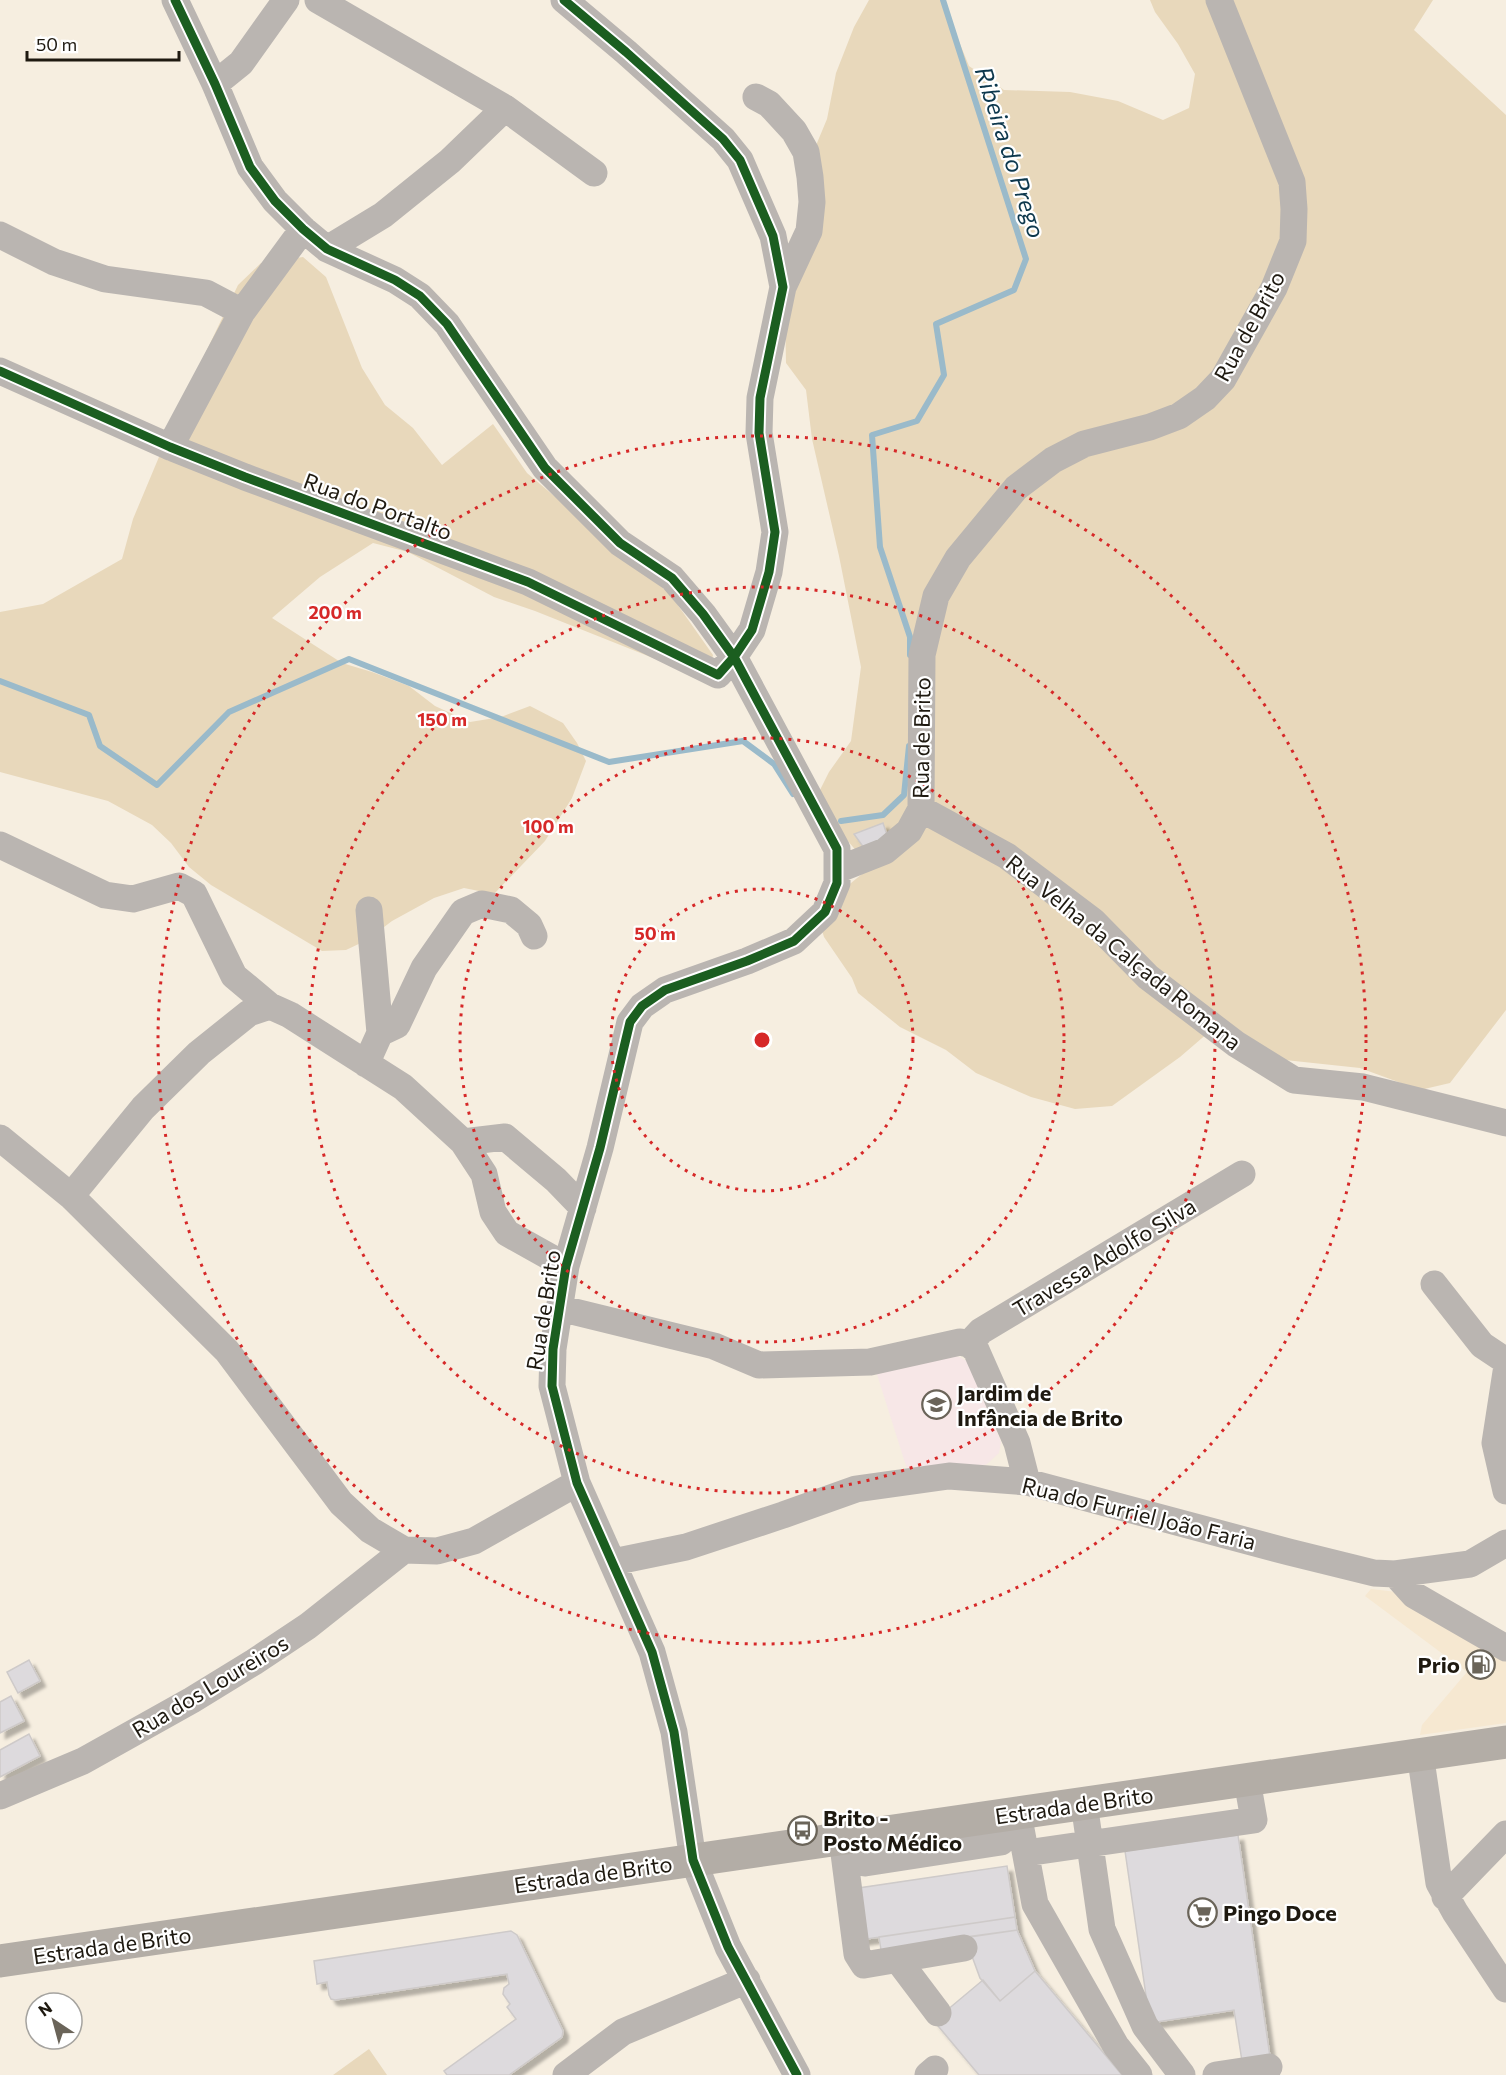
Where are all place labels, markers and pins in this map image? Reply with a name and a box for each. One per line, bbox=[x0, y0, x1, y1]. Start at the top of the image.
centre of rings bbox=[752, 1030, 772, 1050]
place label: Jardim de Infância de Brito bbox=[957, 1379, 1123, 1431]
school or university icon: Jardim de Infância de Brito bbox=[920, 1389, 952, 1421]
fuel station icon: Prio bbox=[1465, 1648, 1497, 1680]
place label: Prio bbox=[1417, 1651, 1460, 1678]
place label: Brito - Posto Médico bbox=[823, 1804, 962, 1856]
bus stop icon: Brito - Posto Médico bbox=[786, 1814, 818, 1846]
supermarket icon: Pingo Doce bbox=[1186, 1896, 1218, 1928]
place label: Pingo Doce bbox=[1223, 1899, 1337, 1926]

